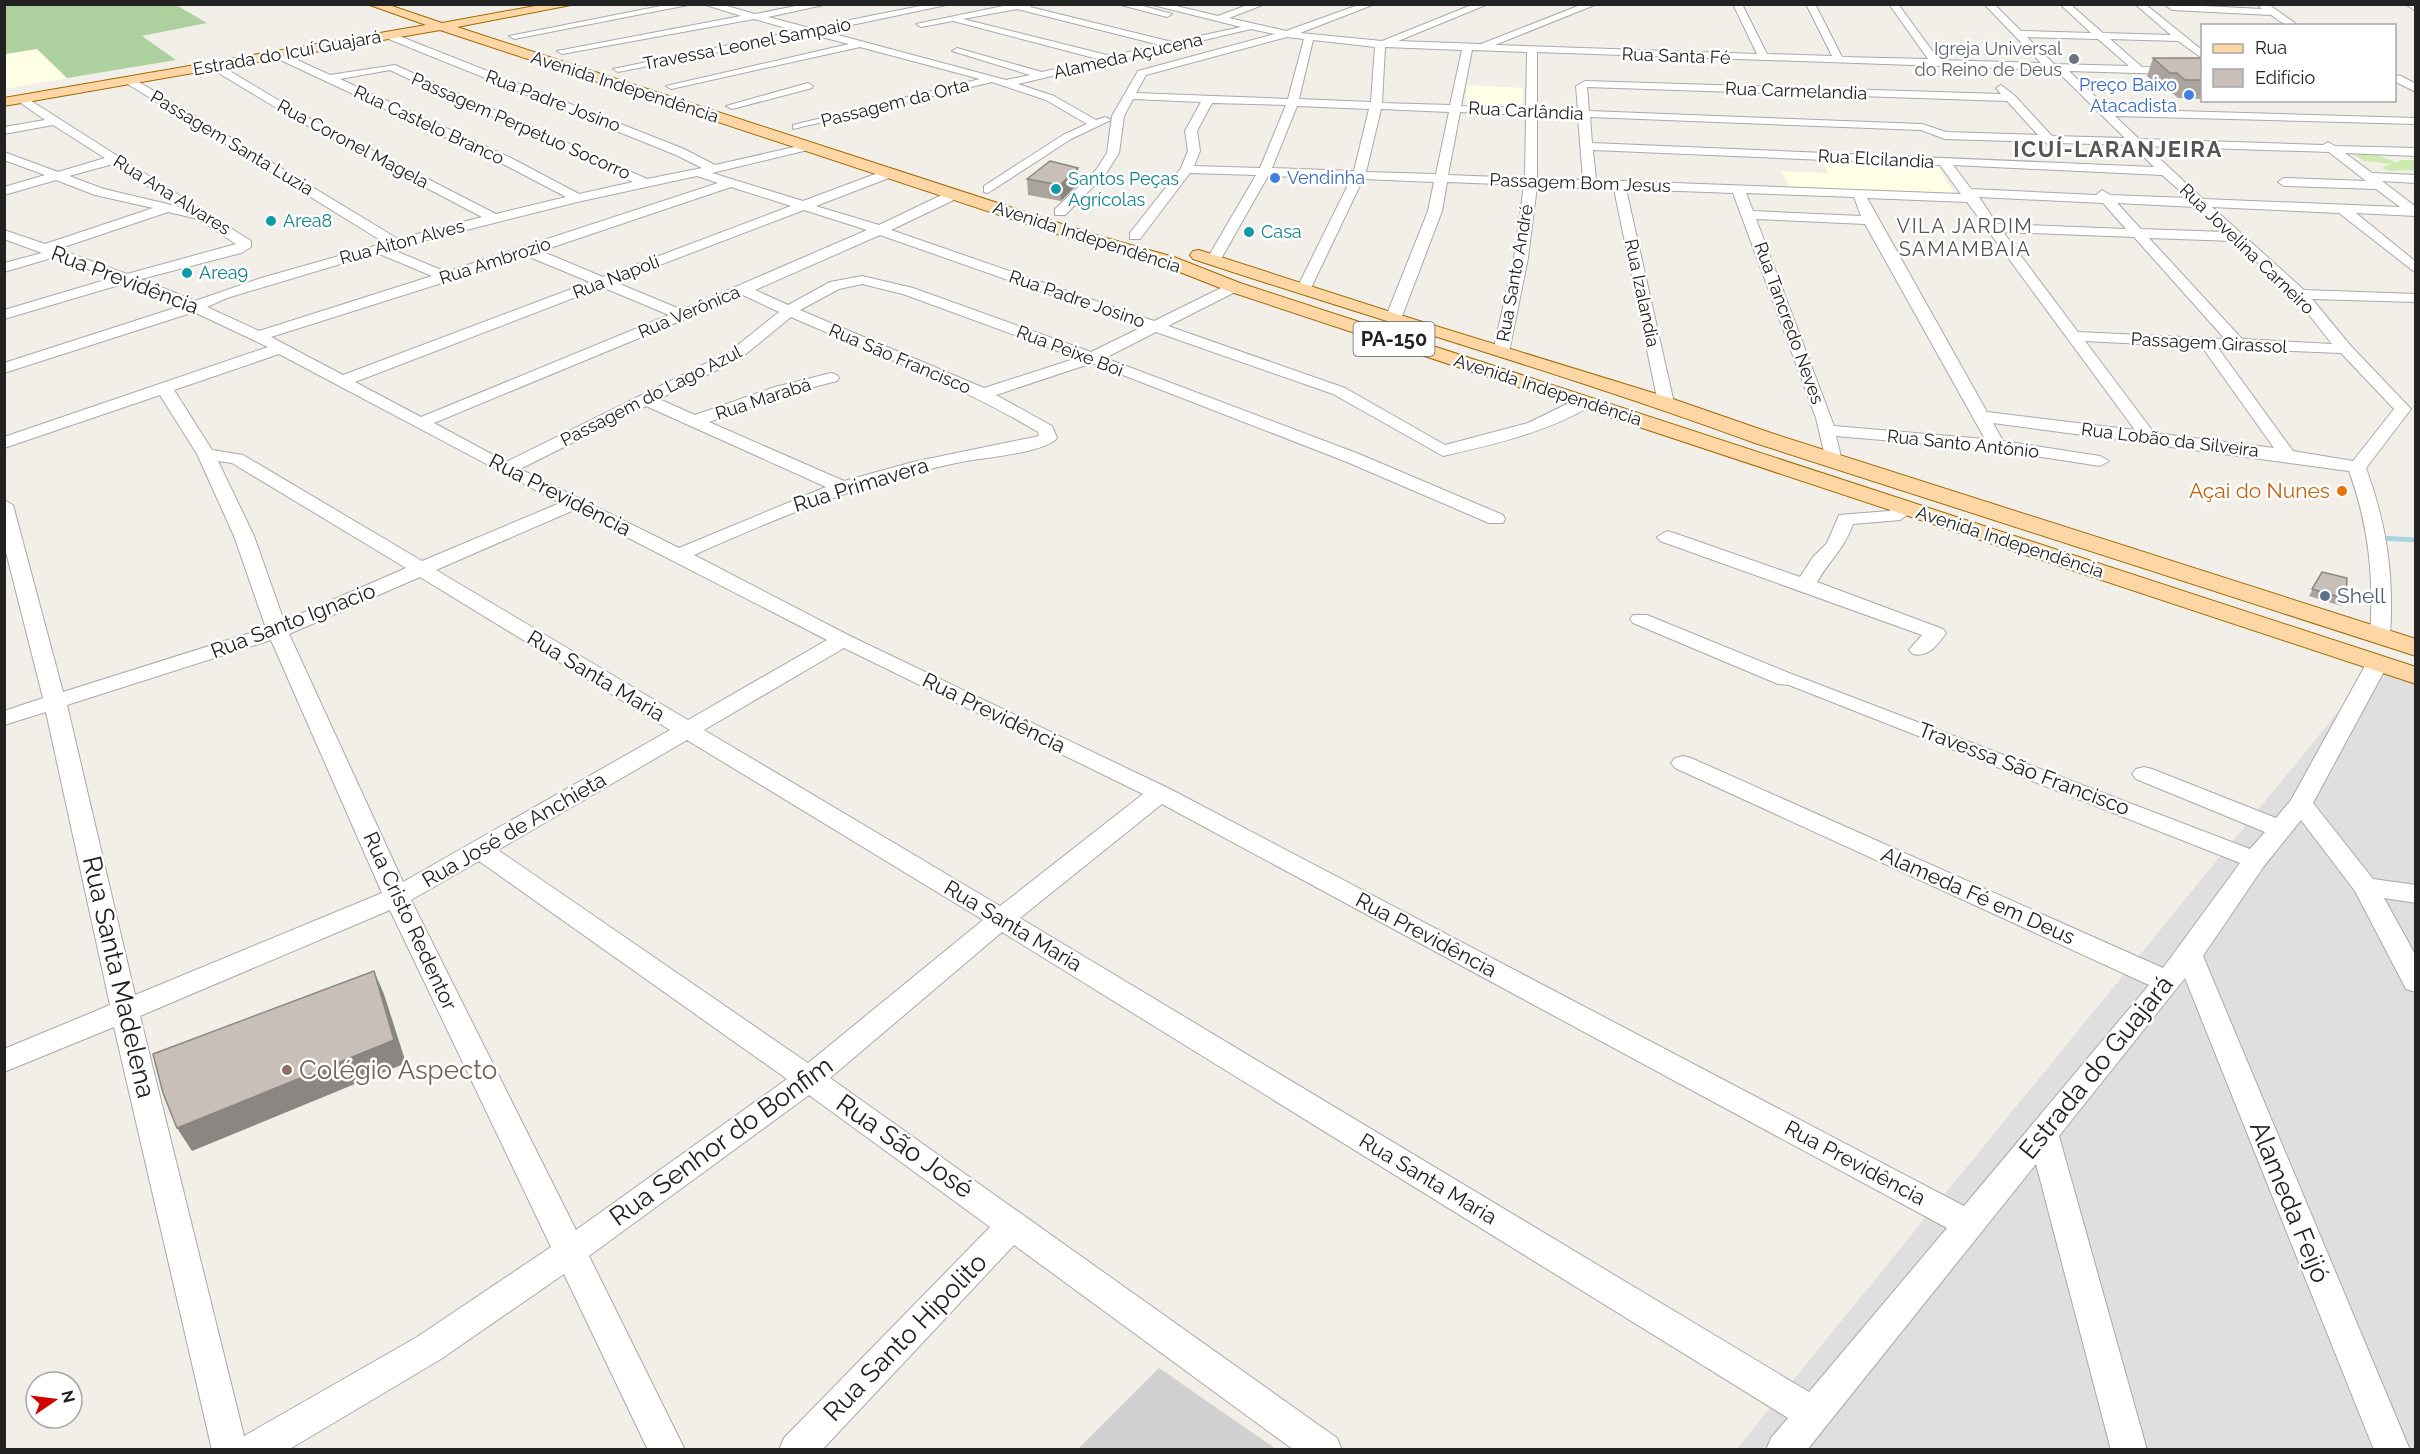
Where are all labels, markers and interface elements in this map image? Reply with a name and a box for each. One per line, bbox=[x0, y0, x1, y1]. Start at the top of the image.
street label: Travessa Leonel Sampaio bbox=[641, 13, 853, 74]
legend bbox=[2201, 24, 2396, 102]
street label: Estrada do Icuí Guajará bbox=[191, 26, 383, 79]
street label: Alameda Açucena bbox=[1051, 28, 1204, 83]
text: Rua bbox=[2255, 37, 2287, 58]
place label: Igreja Universal do Reino de Deus bbox=[1915, 38, 2062, 80]
street label: Rua Santa Fé bbox=[1621, 43, 1731, 68]
street label: Avenida Independência bbox=[529, 46, 722, 127]
marker: Igreja Universal do Reino de Deus bbox=[2067, 52, 2081, 66]
street label: Rua Padre Josino bbox=[483, 65, 624, 136]
text: Edifício bbox=[2255, 67, 2315, 88]
street label: Passagem Perpetuo Socorro bbox=[408, 68, 634, 184]
street label: Passagem da Orta bbox=[819, 74, 971, 131]
place label: Preço Baixo Atacadista bbox=[2079, 74, 2177, 116]
street label: Rua Carmelandia bbox=[1724, 78, 1868, 103]
street label: Rua Castelo Branco bbox=[351, 81, 508, 169]
street label: Passagem Santa Luzia bbox=[147, 86, 317, 200]
marker: Preço Baixo Atacadista bbox=[2182, 88, 2196, 102]
street label: Rua Coronel Magela bbox=[274, 95, 433, 192]
street label: Rua Carlândia bbox=[1468, 97, 1584, 124]
district label: ICUÍ-LARANJEIRA bbox=[2013, 136, 2223, 162]
street label: Rua Elcilandia bbox=[1817, 145, 1935, 172]
street label: Rua Ana Alvares bbox=[110, 150, 235, 239]
place label: Vendinha bbox=[1287, 167, 1365, 188]
place label: Santos Peças Agrícolas bbox=[1068, 168, 1179, 210]
street label: Passagem Bom Jesus bbox=[1489, 169, 1671, 196]
marker: Vendinha bbox=[1268, 171, 1282, 185]
street label: Rua Jovelina Carneiro bbox=[2176, 179, 2319, 319]
marker: Santos Peças Agrícolas bbox=[1049, 182, 1063, 196]
street label: Avenida Independência bbox=[991, 196, 1184, 277]
street label: Rua Santo André bbox=[1492, 202, 1537, 343]
place label: Area8 bbox=[283, 210, 332, 231]
marker: Area8 bbox=[264, 214, 278, 228]
district label: VILA JARDIM SAMAMBAIA bbox=[1897, 214, 2033, 261]
street label: Rua Aiton Alves bbox=[337, 215, 467, 268]
place label: Casa bbox=[1261, 221, 1302, 242]
marker: Casa bbox=[1242, 225, 1256, 239]
street label: Rua Ambrozio bbox=[436, 233, 554, 288]
street label: Rua Izalandia bbox=[1621, 237, 1664, 349]
street label: Rua Tancredo Neves bbox=[1750, 239, 1829, 407]
street label: Rua Previdência bbox=[48, 240, 202, 319]
street label: Rua Napoli bbox=[570, 250, 662, 303]
place label: Area9 bbox=[199, 262, 248, 283]
street label: Rua Padre Josino bbox=[1006, 265, 1148, 332]
marker: Area9 bbox=[180, 266, 194, 280]
street label: Rua Verônica bbox=[635, 281, 743, 342]
street label: Rua São Francisco bbox=[826, 319, 975, 398]
street label: Rua Peixe Boi bbox=[1014, 321, 1127, 381]
road number: PA-150 bbox=[1354, 322, 1434, 356]
street label: Passagem Girassol bbox=[2130, 328, 2288, 357]
street label: Passagem do Lago Azul bbox=[557, 341, 745, 450]
street label: Avenida Independência bbox=[1452, 349, 1645, 430]
street label: Rua Marabá bbox=[712, 373, 813, 424]
street label: Rua Lobão da Silveira bbox=[2080, 418, 2260, 461]
street label: Rua Santo Antônio bbox=[1886, 425, 2040, 462]
street label: Rua Previdência bbox=[485, 448, 635, 541]
street label: Rua Primavera bbox=[790, 452, 932, 517]
place label: Açai do Nunes bbox=[2189, 478, 2330, 503]
marker: Açai do Nunes bbox=[2335, 484, 2349, 498]
street label: Avenida Independência bbox=[1914, 501, 2107, 582]
street label: Rua Santo Ignacio bbox=[207, 578, 379, 663]
place label: Shell bbox=[2337, 583, 2386, 608]
marker: Shell bbox=[2318, 589, 2332, 603]
street label: Rua Santa Maria bbox=[523, 625, 670, 726]
street label: Rua Previdência bbox=[919, 667, 1070, 758]
street label: Travessa São Francisco bbox=[1915, 717, 2133, 820]
street label: Rua José de Anchieta bbox=[417, 767, 610, 892]
street label: Rua Cristo Redentor bbox=[358, 828, 463, 1015]
street label: Alameda Fé em Deus bbox=[1878, 842, 2079, 949]
street label: Rua Santa Madelena bbox=[77, 853, 161, 1101]
street label: Rua Santa Maria bbox=[940, 875, 1087, 976]
street label: Rua Previdência bbox=[1352, 887, 1501, 982]
street label: Estrada do Guajará bbox=[2013, 969, 2179, 1165]
street label: Rua Senhor do Bonfim bbox=[604, 1050, 838, 1232]
place label: Colégio Aspecto bbox=[299, 1055, 497, 1085]
marker: Colégio Aspecto bbox=[280, 1063, 294, 1077]
street label: Rua São José bbox=[831, 1088, 979, 1204]
street label: Rua Previdência bbox=[1781, 1115, 1930, 1210]
street label: Alameda Feijó bbox=[2244, 1117, 2336, 1287]
street label: Rua Santa Maria bbox=[1355, 1128, 1502, 1229]
street label: Rua Santo Hipolito bbox=[817, 1247, 993, 1427]
north arrow bbox=[24, 1370, 84, 1430]
text: N bbox=[57, 1388, 79, 1405]

